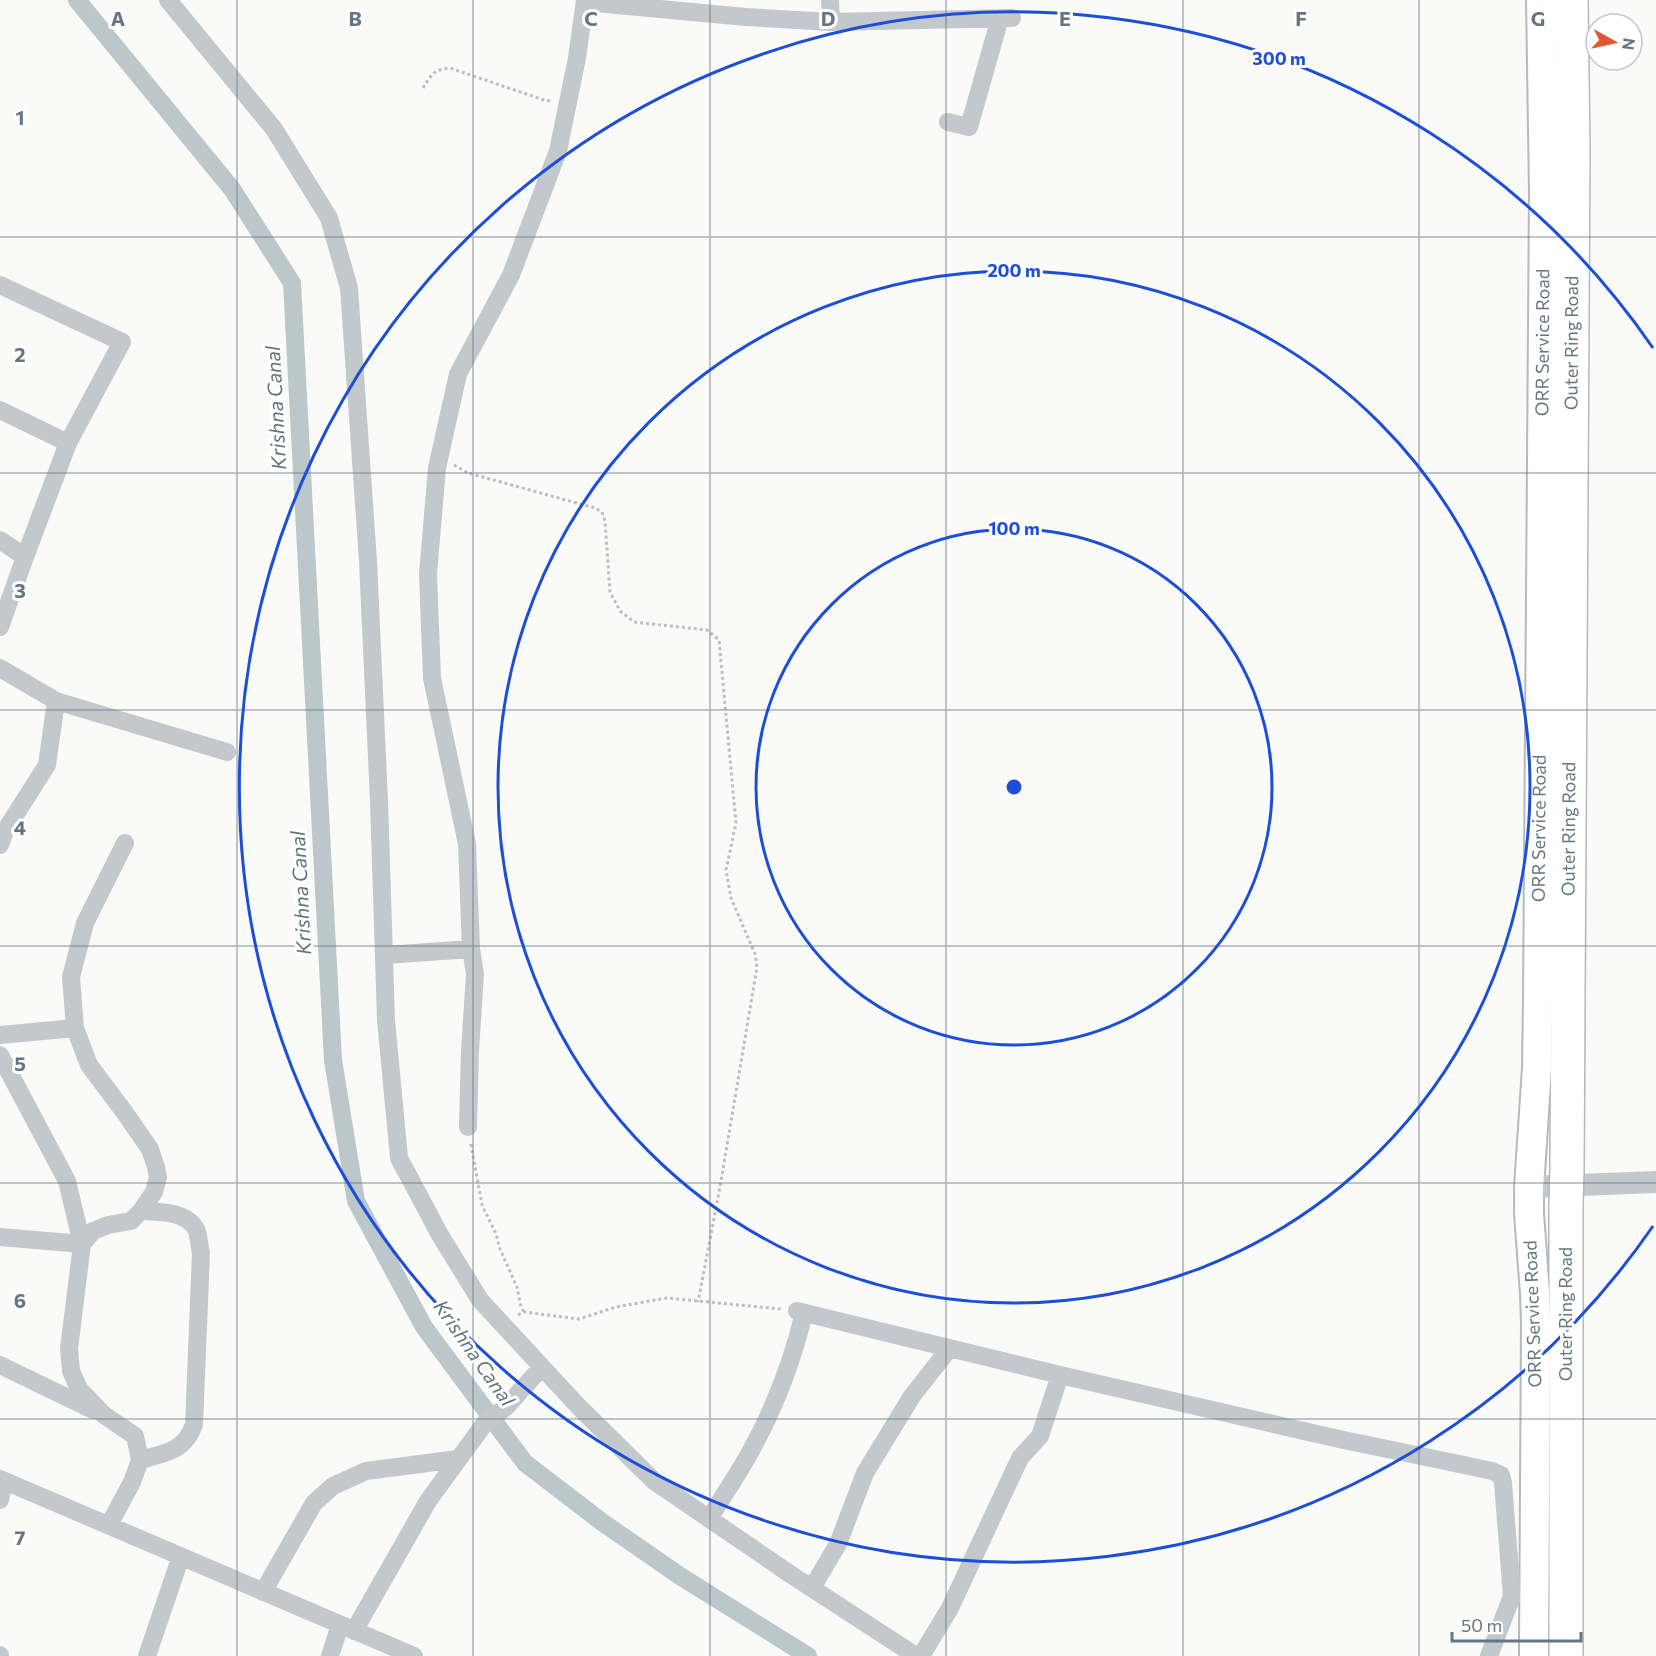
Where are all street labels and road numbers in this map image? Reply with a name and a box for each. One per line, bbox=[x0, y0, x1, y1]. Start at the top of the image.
street label: ORR Service Road bbox=[1530, 269, 1553, 416]
street label: Outer Ring Road bbox=[1559, 276, 1582, 410]
street label: ORR Service Road bbox=[1527, 755, 1550, 902]
street label: Outer Ring Road bbox=[1557, 762, 1579, 896]
street label: ORR Service Road bbox=[1518, 1240, 1546, 1388]
street label: Outer Ring Road bbox=[1554, 1247, 1576, 1381]

